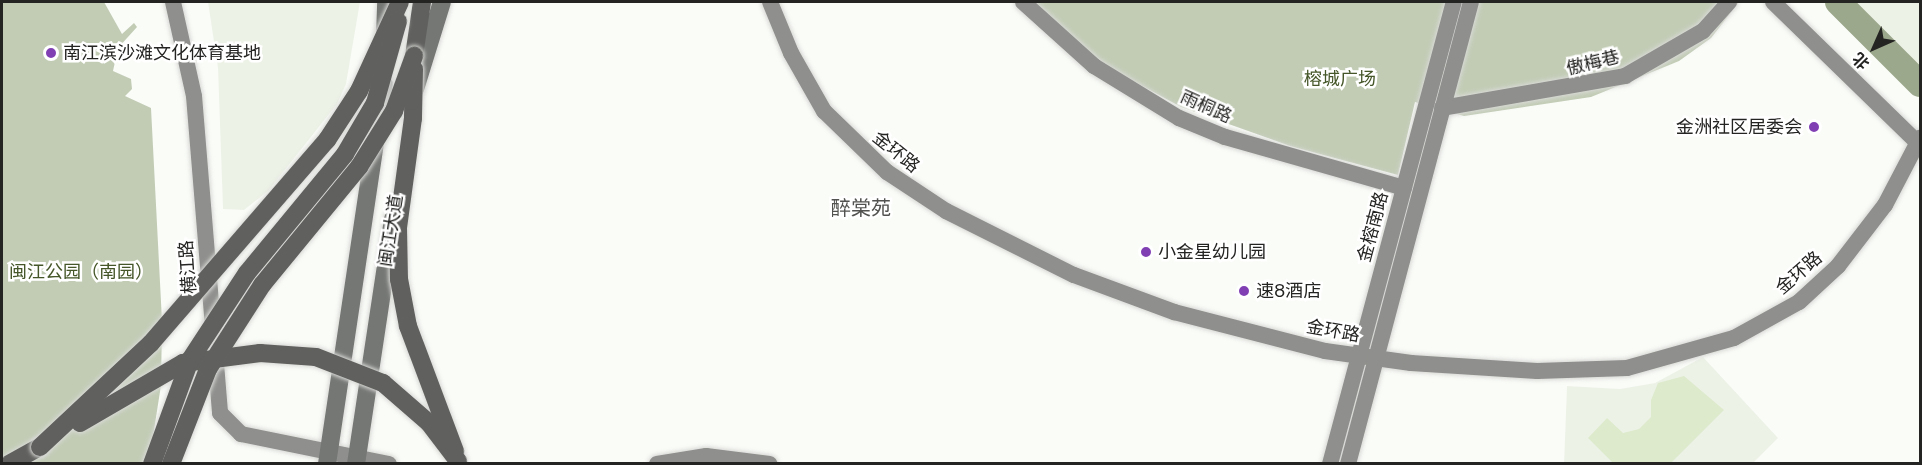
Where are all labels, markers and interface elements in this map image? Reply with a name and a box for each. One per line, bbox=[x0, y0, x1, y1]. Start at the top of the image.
north arrow bbox=[1844, 18, 1904, 78]
place label: 南江滨沙滩文化体育基地 bbox=[63, 42, 261, 64]
marker: 南江滨沙滩文化体育基地 bbox=[44, 46, 58, 60]
street label: 傲梅巷 bbox=[1564, 46, 1622, 80]
text: 北 bbox=[1847, 47, 1875, 75]
park label: 榕城广场 bbox=[1304, 68, 1376, 90]
street label: 雨桐路 bbox=[1177, 86, 1235, 128]
place label: 金洲社区居委会 bbox=[1676, 116, 1802, 138]
marker: 金洲社区居委会 bbox=[1807, 120, 1821, 134]
street label: 金环路 bbox=[868, 127, 924, 177]
street label: 金榕南路 bbox=[1353, 189, 1393, 265]
street label: 闽江大道 bbox=[375, 194, 407, 268]
district label: 醉棠苑 bbox=[831, 196, 891, 220]
street label: 横江路 bbox=[175, 239, 201, 295]
place label: 小金星幼儿园 bbox=[1158, 241, 1266, 263]
marker: 小金星幼儿园 bbox=[1139, 245, 1153, 259]
street label: 金环路 bbox=[1772, 247, 1826, 299]
park label: 闽江公园（南园） bbox=[9, 261, 153, 283]
place label: 速8酒店 bbox=[1256, 280, 1321, 302]
marker: 速8酒店 bbox=[1237, 284, 1251, 298]
street label: 金环路 bbox=[1305, 316, 1361, 346]

